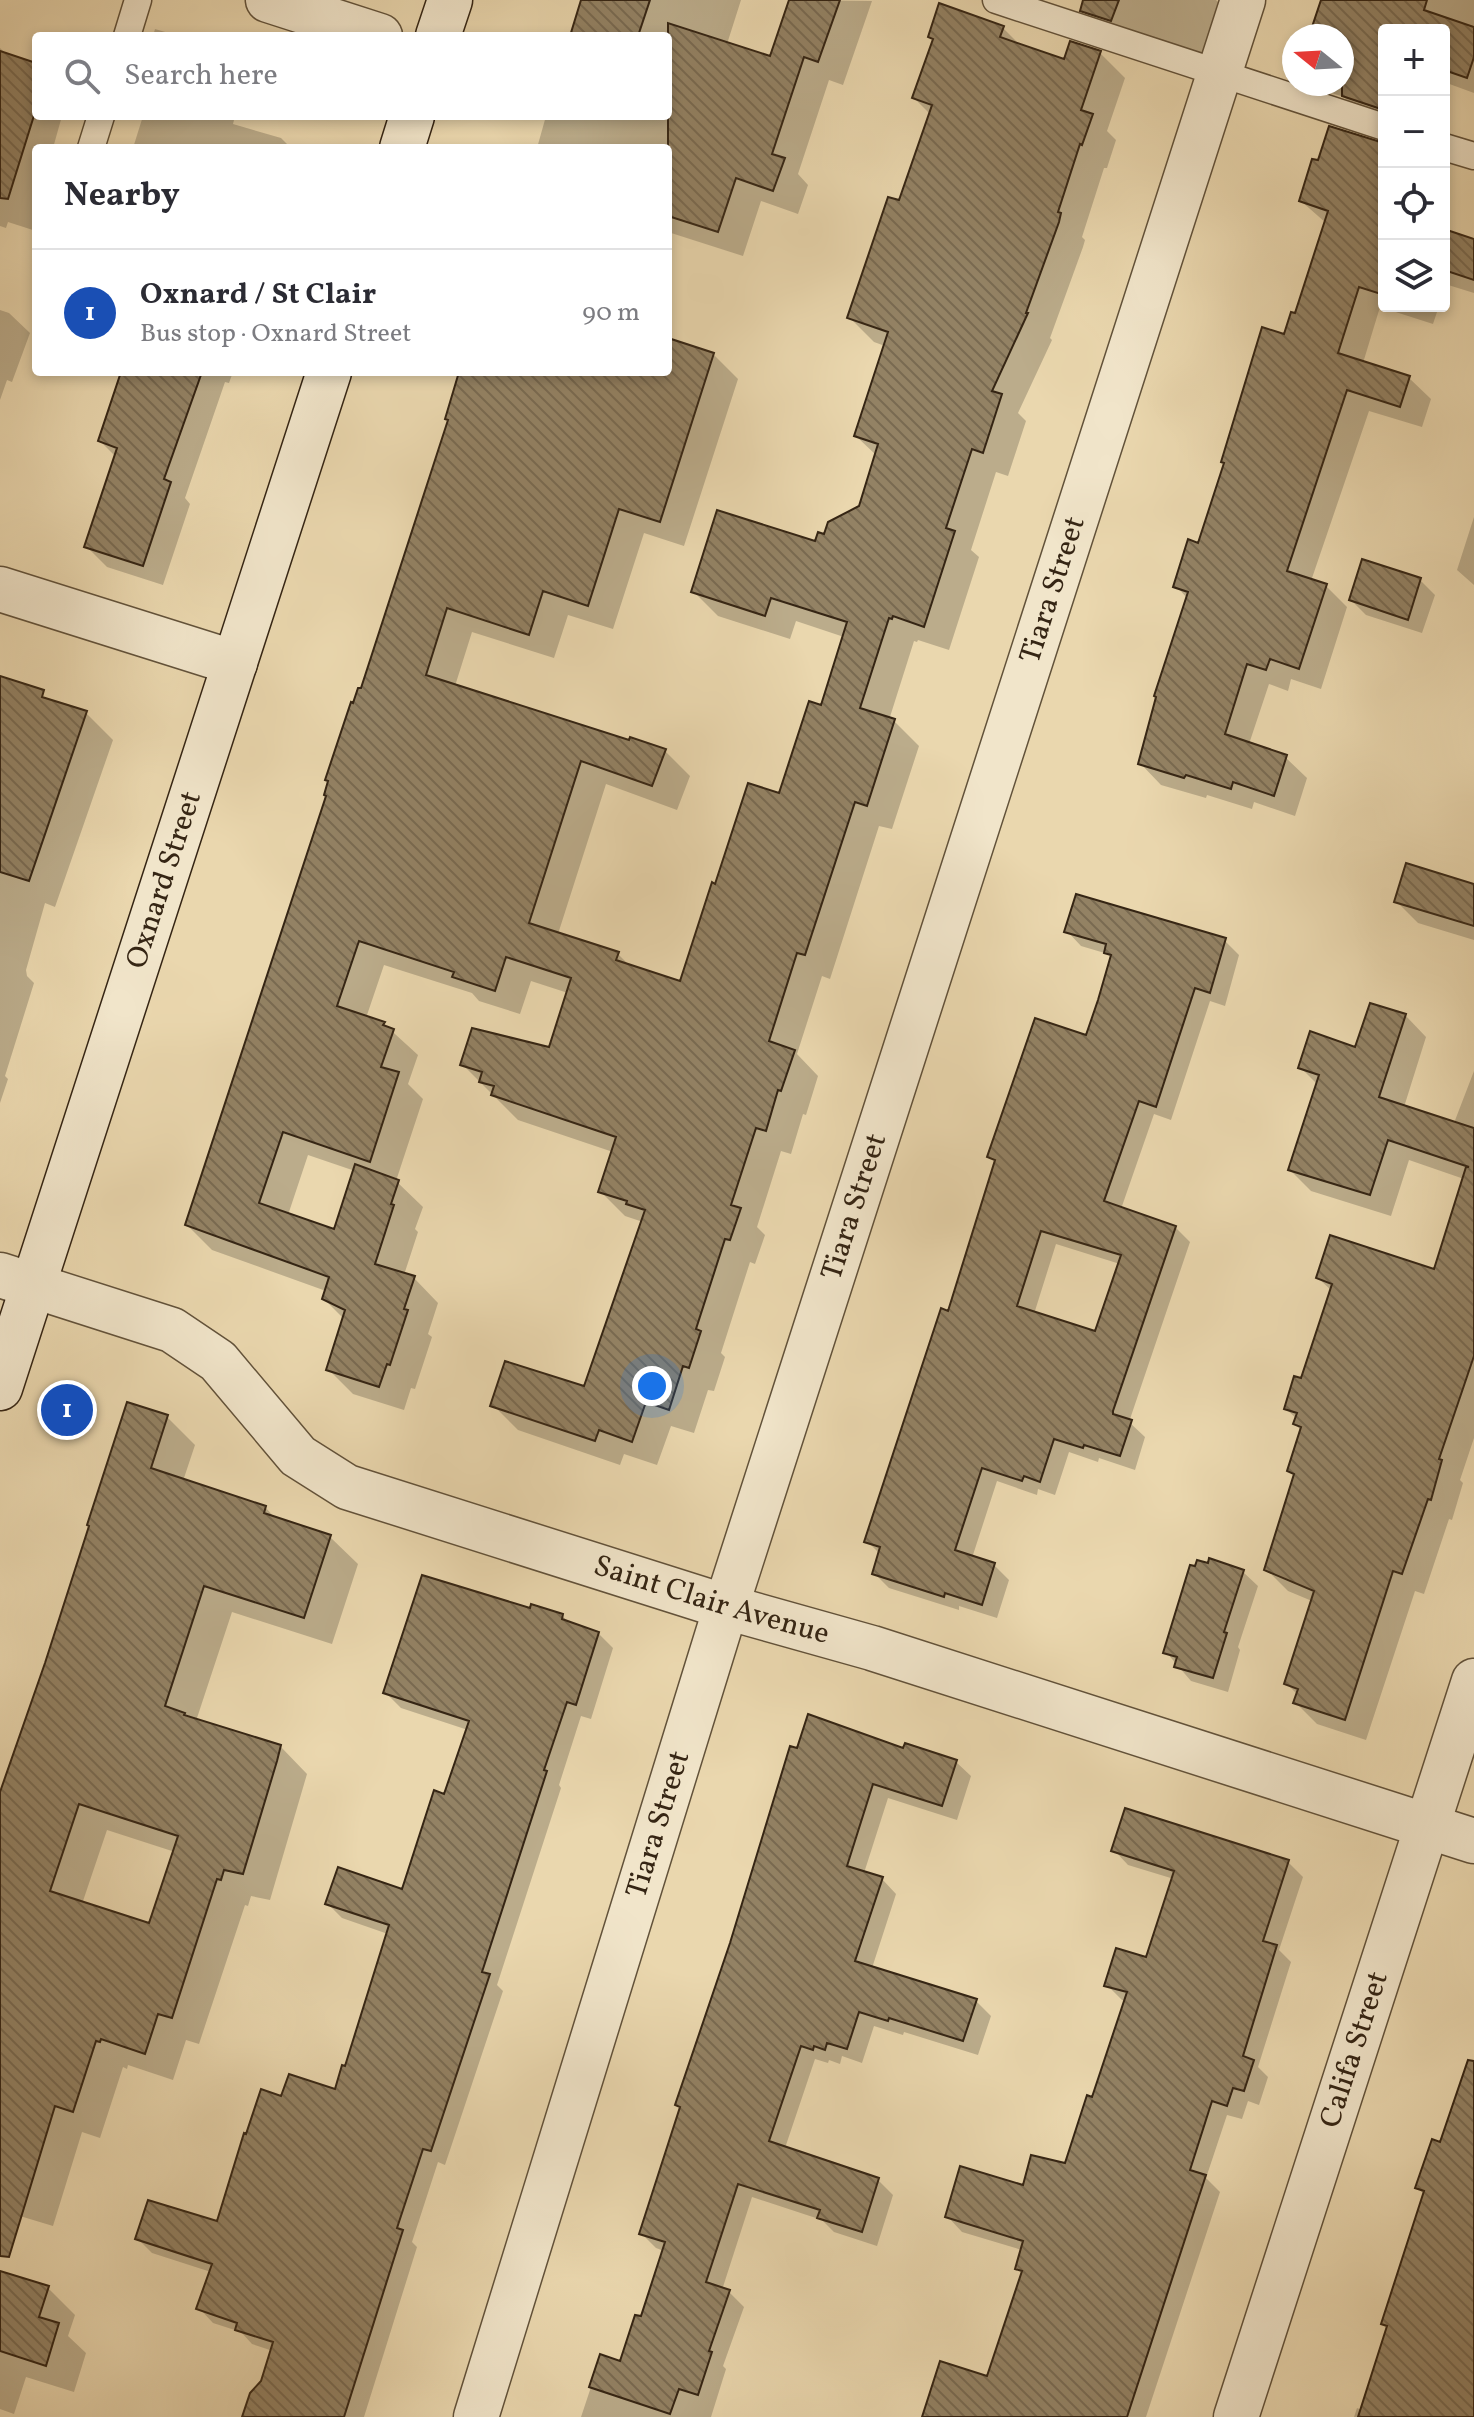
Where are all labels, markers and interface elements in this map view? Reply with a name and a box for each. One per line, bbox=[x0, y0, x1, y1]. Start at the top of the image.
north arrow bbox=[1282, 24, 1354, 96]
map controls bbox=[1378, 24, 1450, 312]
button: + bbox=[1378, 24, 1450, 96]
search box bbox=[32, 32, 672, 120]
icon: search bbox=[60, 54, 104, 98]
text: Search here bbox=[124, 55, 278, 97]
button: − bbox=[1378, 96, 1450, 168]
button: locate bbox=[1378, 168, 1450, 240]
text: Nearby bbox=[64, 173, 180, 220]
button: layers bbox=[1378, 240, 1450, 312]
text: Oxnard / St Clair bbox=[140, 274, 376, 316]
text: 1 bbox=[85, 295, 95, 331]
text: 90 m bbox=[582, 295, 640, 331]
text: Bus stop · Oxnard Street bbox=[140, 316, 411, 352]
street label: Tiara Street bbox=[1010, 511, 1096, 669]
street label: Oxnard Street bbox=[116, 786, 213, 974]
street label: Tiara Street bbox=[811, 1128, 898, 1286]
your location bbox=[632, 1366, 672, 1406]
pin: 1 bbox=[41, 1380, 93, 1440]
street label: Saint Clair Avenue bbox=[588, 1545, 834, 1656]
street label: Tiara Street bbox=[616, 1746, 701, 1904]
street label: Califa Street bbox=[1310, 1966, 1400, 2133]

